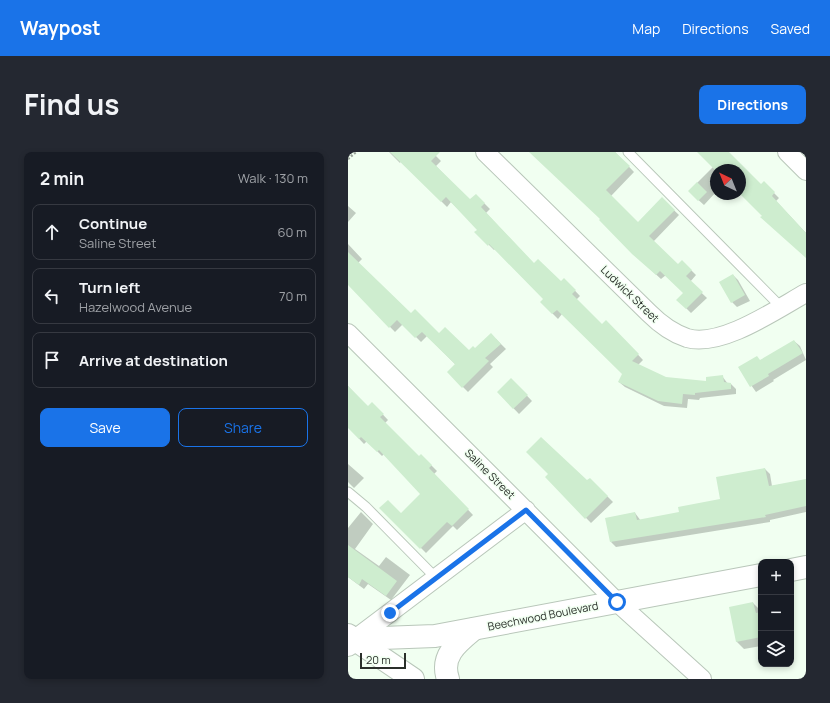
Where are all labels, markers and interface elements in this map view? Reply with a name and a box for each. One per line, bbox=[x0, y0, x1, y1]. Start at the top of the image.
text: Waypost bbox=[20, 15, 100, 41]
text: Map bbox=[632, 19, 660, 38]
text: Directions bbox=[682, 19, 749, 38]
text: Saved bbox=[771, 19, 810, 38]
text: Find us bbox=[24, 85, 119, 123]
button: Directions bbox=[699, 85, 806, 124]
north arrow bbox=[710, 164, 746, 200]
text: 2 min bbox=[40, 167, 84, 190]
text: Walk · 130 m bbox=[238, 169, 308, 187]
text: Continue bbox=[79, 213, 147, 234]
icon: ahead bbox=[41, 221, 63, 243]
text: 60 m bbox=[277, 223, 307, 241]
text: Saline Street bbox=[79, 234, 156, 252]
street label: Ludwick Street bbox=[598, 262, 663, 325]
text: Turn left bbox=[79, 277, 141, 298]
icon: left bbox=[41, 285, 63, 307]
text: 70 m bbox=[279, 287, 307, 305]
text: Hazelwood Avenue bbox=[79, 298, 192, 316]
icon: arrive bbox=[41, 349, 63, 371]
text: Arrive at destination bbox=[79, 350, 228, 371]
button: Save bbox=[40, 408, 170, 447]
button: Share bbox=[178, 408, 308, 447]
street label: Saline Street bbox=[462, 445, 519, 502]
map controls bbox=[758, 559, 794, 667]
button: + bbox=[758, 559, 794, 595]
route start bbox=[608, 593, 626, 611]
button: − bbox=[758, 595, 794, 631]
street label: Beechwood Boulevard bbox=[486, 597, 600, 634]
route end bbox=[381, 604, 399, 622]
button: layers bbox=[758, 631, 794, 667]
scale bar bbox=[360, 651, 406, 670]
text: 20 m bbox=[366, 652, 391, 667]

